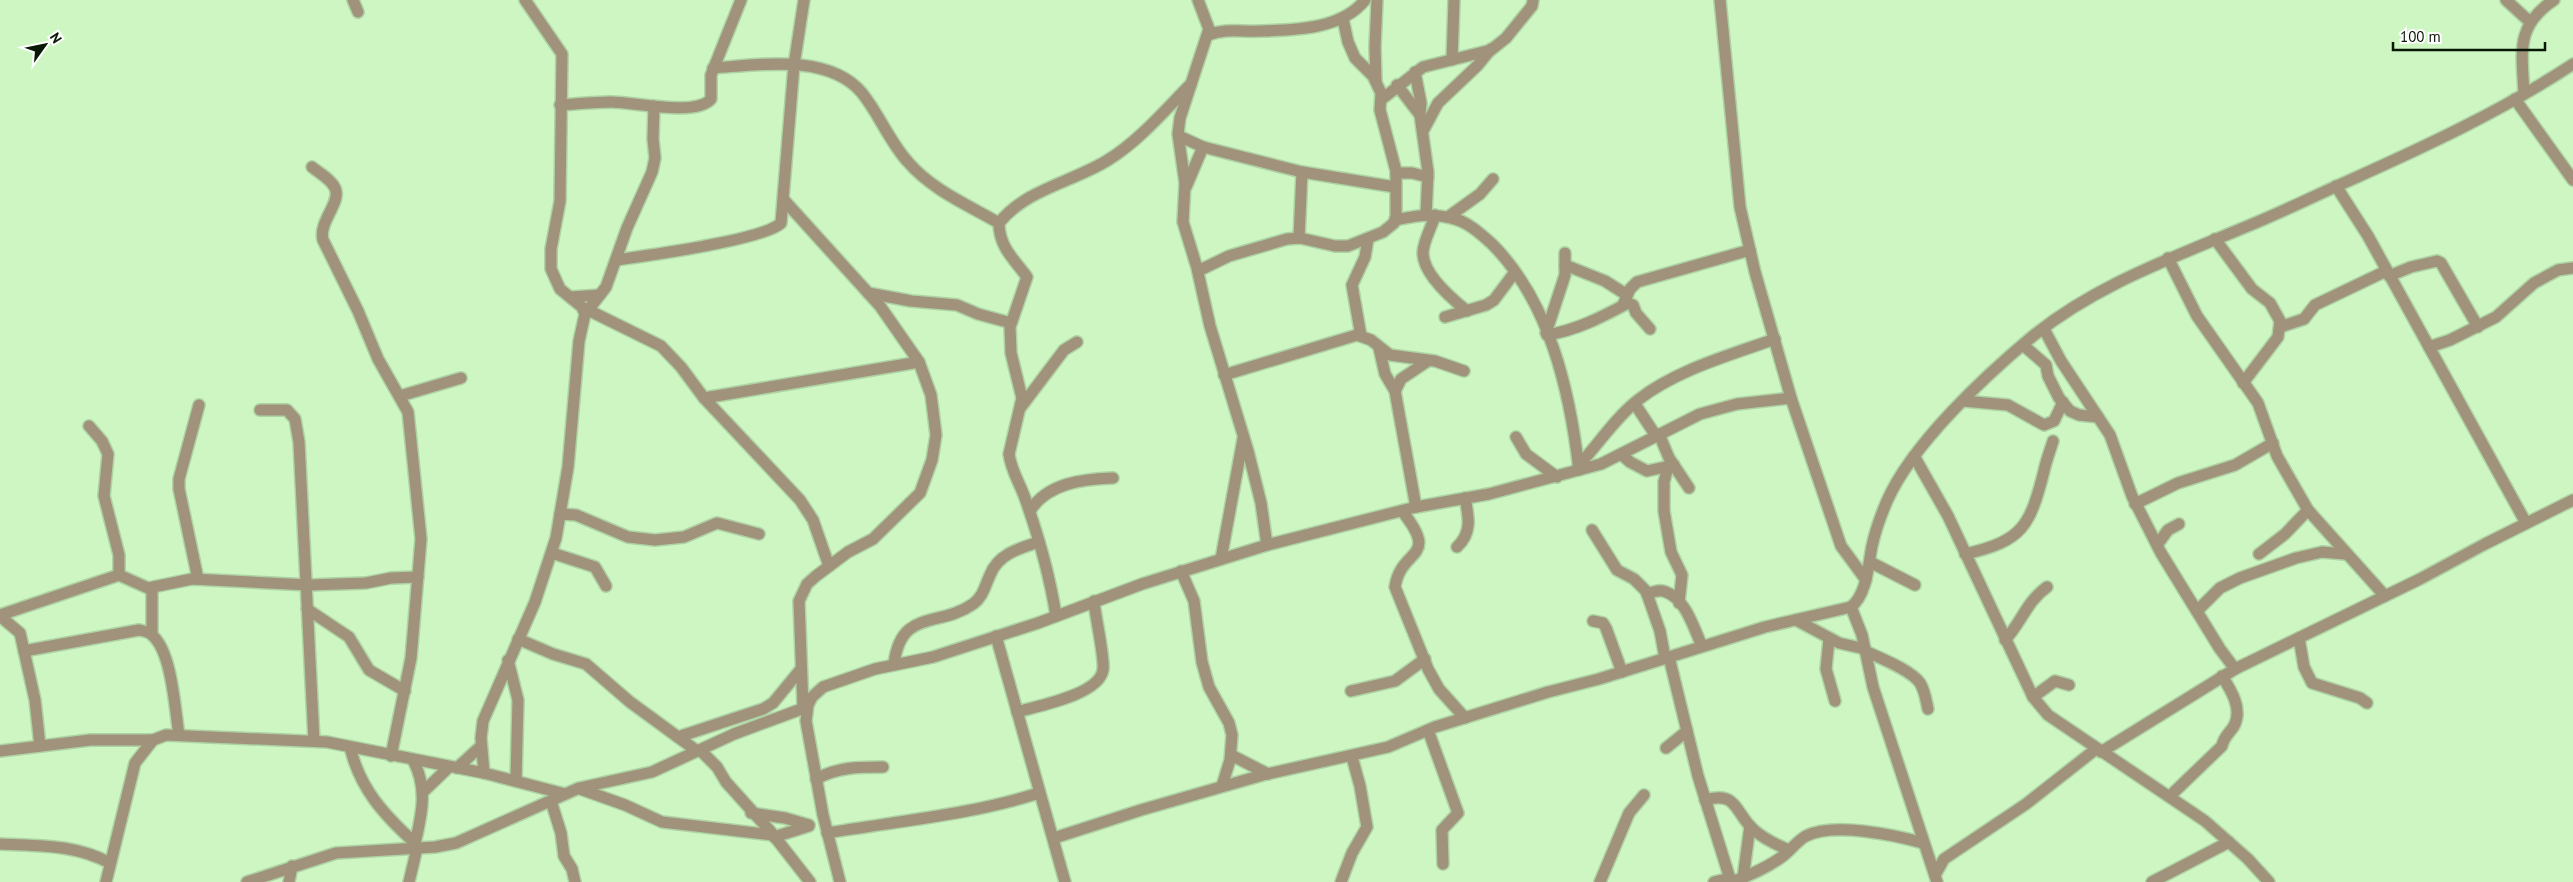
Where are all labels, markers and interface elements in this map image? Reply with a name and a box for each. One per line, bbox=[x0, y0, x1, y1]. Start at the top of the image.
north arrow bbox=[20, 20, 70, 70]
scale bar bbox=[2393, 20, 2546, 52]
text: 100 m bbox=[2400, 27, 2441, 46]
text: N bbox=[46, 29, 66, 47]

